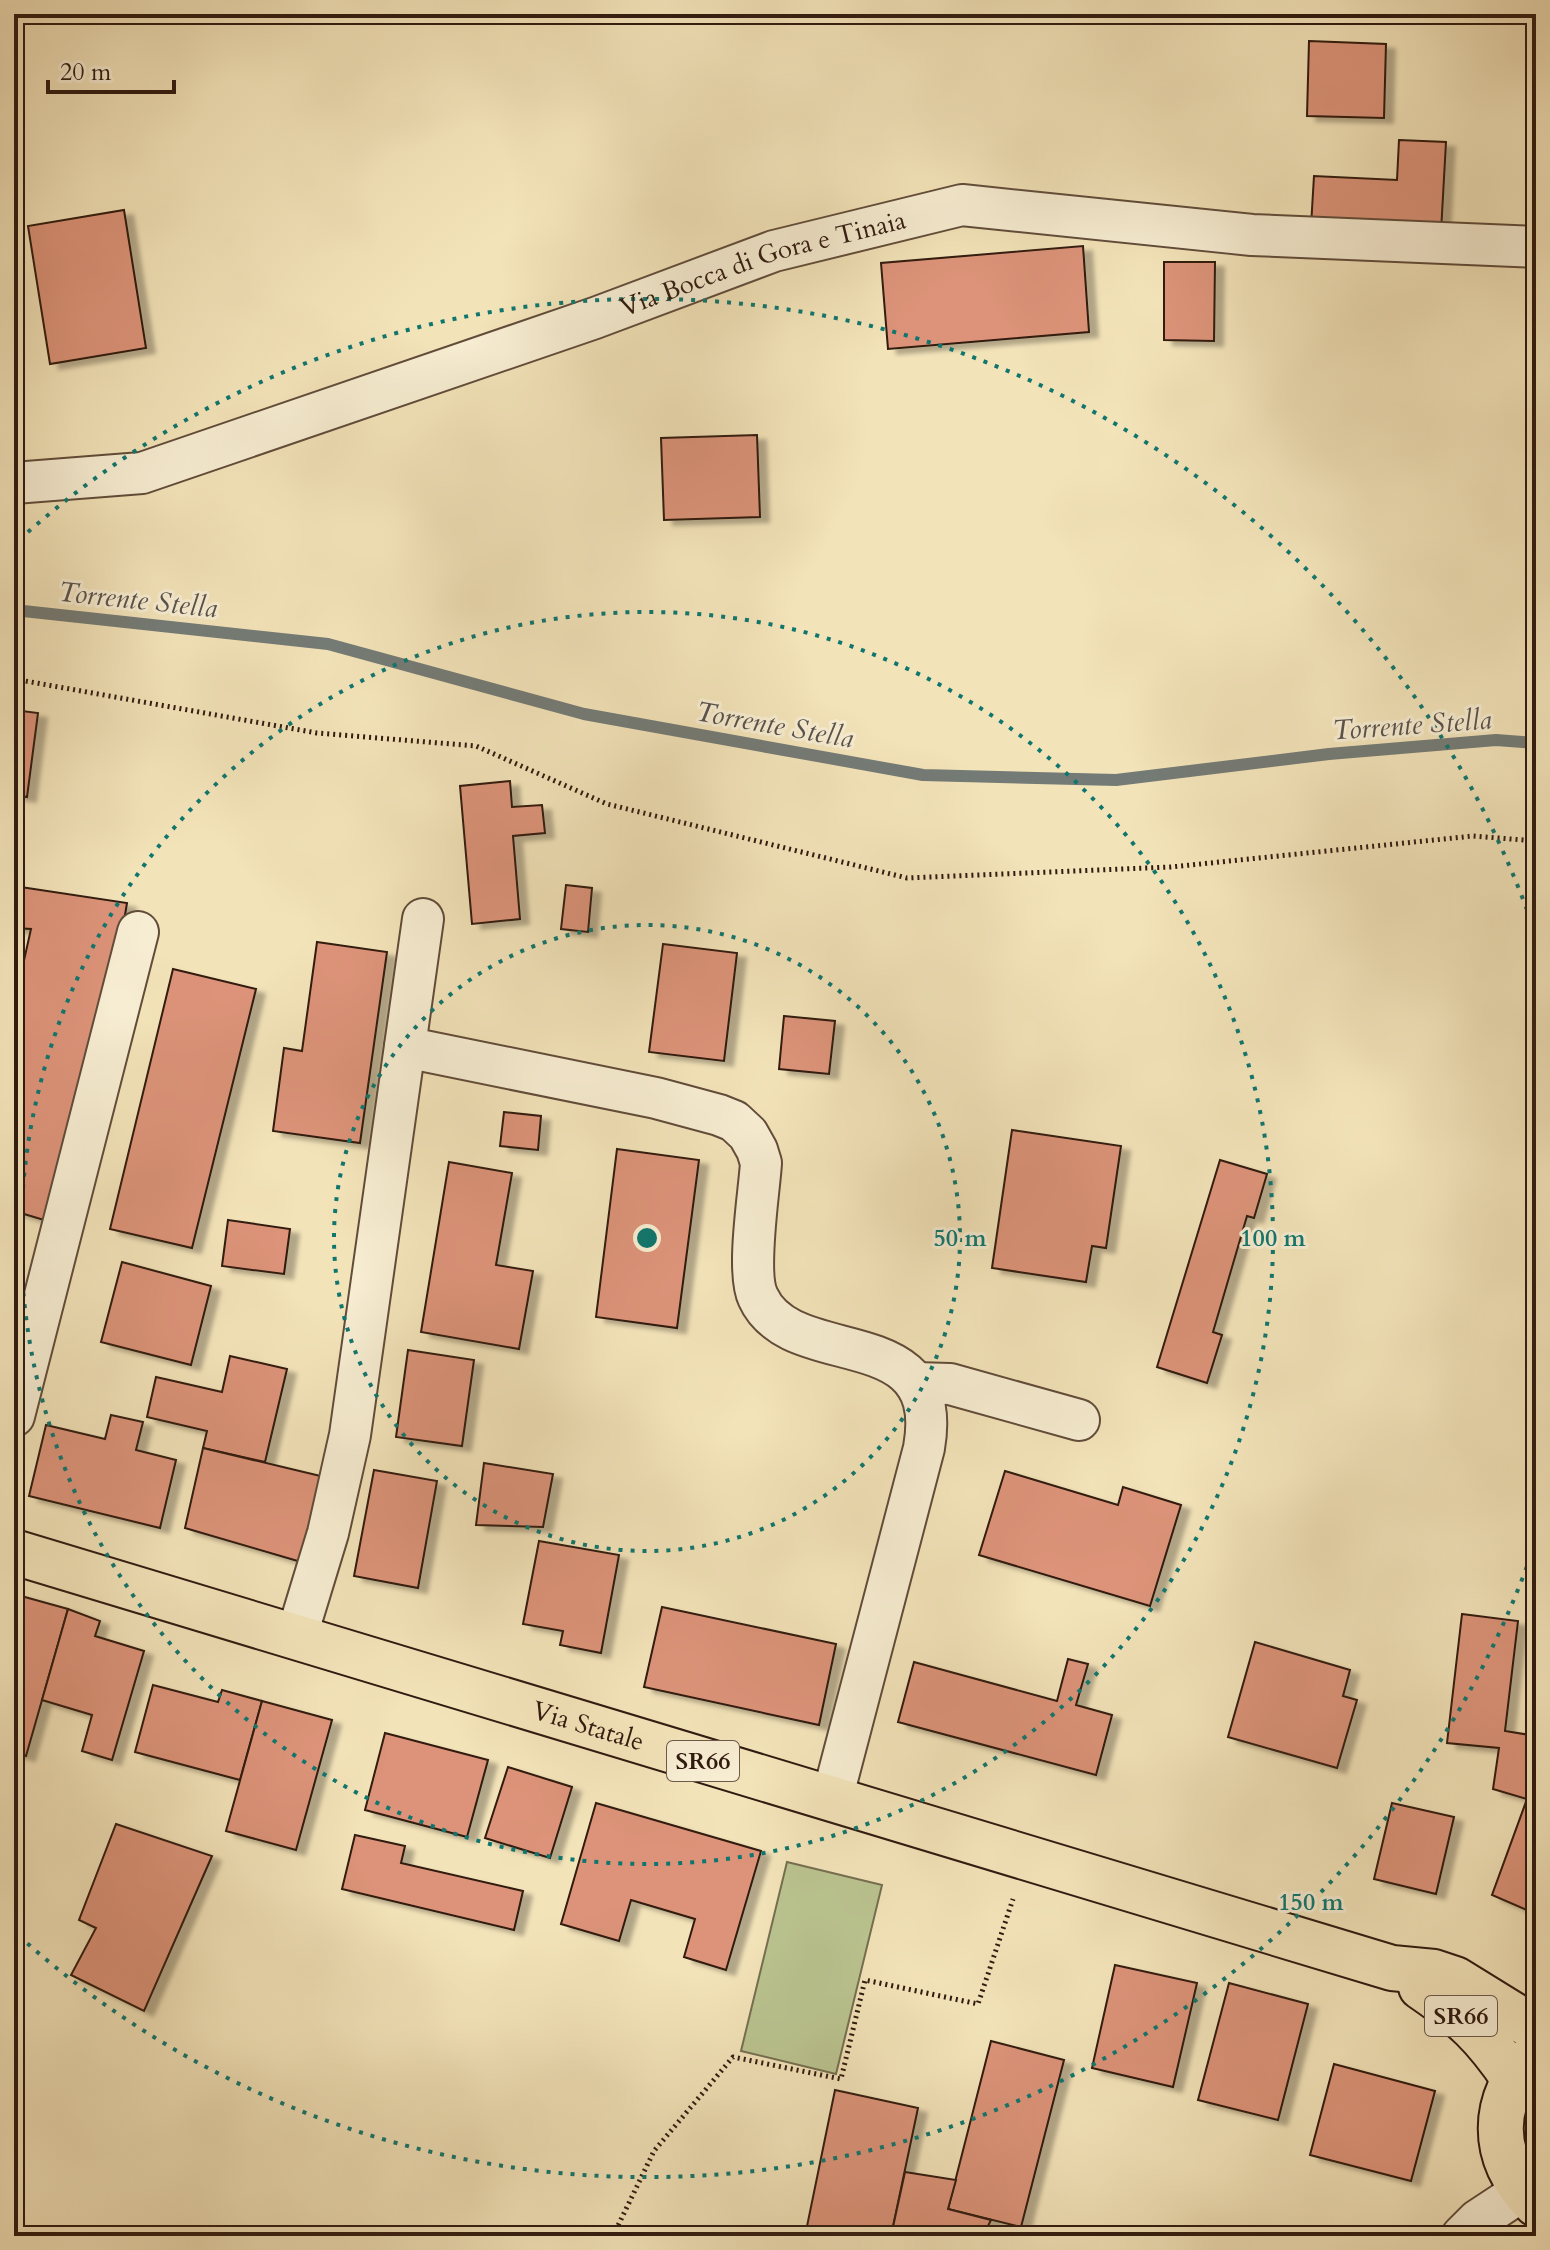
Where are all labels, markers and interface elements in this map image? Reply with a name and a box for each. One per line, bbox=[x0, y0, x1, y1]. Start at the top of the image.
scale bar bbox=[48, 44, 174, 94]
text: 20 m bbox=[60, 56, 112, 89]
street label: Via Bocca di Gora e Tinaia bbox=[615, 202, 909, 325]
water label: Torrente Stella bbox=[56, 573, 219, 627]
water label: Torrente Stella bbox=[693, 692, 857, 758]
water label: Torrente Stella bbox=[1331, 700, 1493, 750]
text: 50 m bbox=[933, 1222, 987, 1255]
text: 100 m bbox=[1240, 1222, 1307, 1255]
centre of rings bbox=[633, 1224, 661, 1252]
street label: Via Statale bbox=[528, 1693, 648, 1759]
road number: SR66 bbox=[667, 1741, 739, 1781]
text: 150 m bbox=[1278, 1886, 1345, 1919]
road number: SR66 bbox=[1425, 1996, 1497, 2036]

